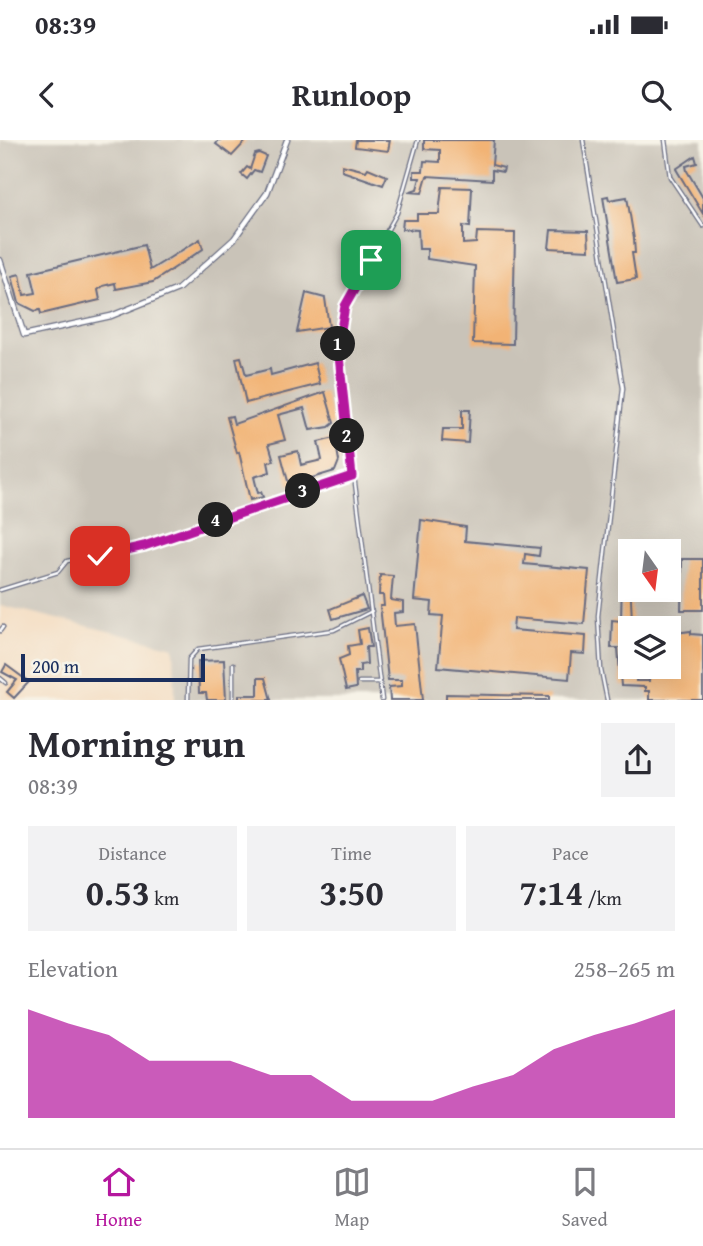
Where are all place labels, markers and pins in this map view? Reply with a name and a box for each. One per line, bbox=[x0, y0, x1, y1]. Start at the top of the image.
pin bbox=[341, 230, 401, 290]
pin: 1 bbox=[320, 326, 356, 362]
pin: 2 bbox=[330, 418, 364, 454]
pin: 3 bbox=[286, 474, 320, 508]
pin: 4 bbox=[198, 502, 234, 538]
pin bbox=[70, 526, 130, 586]

